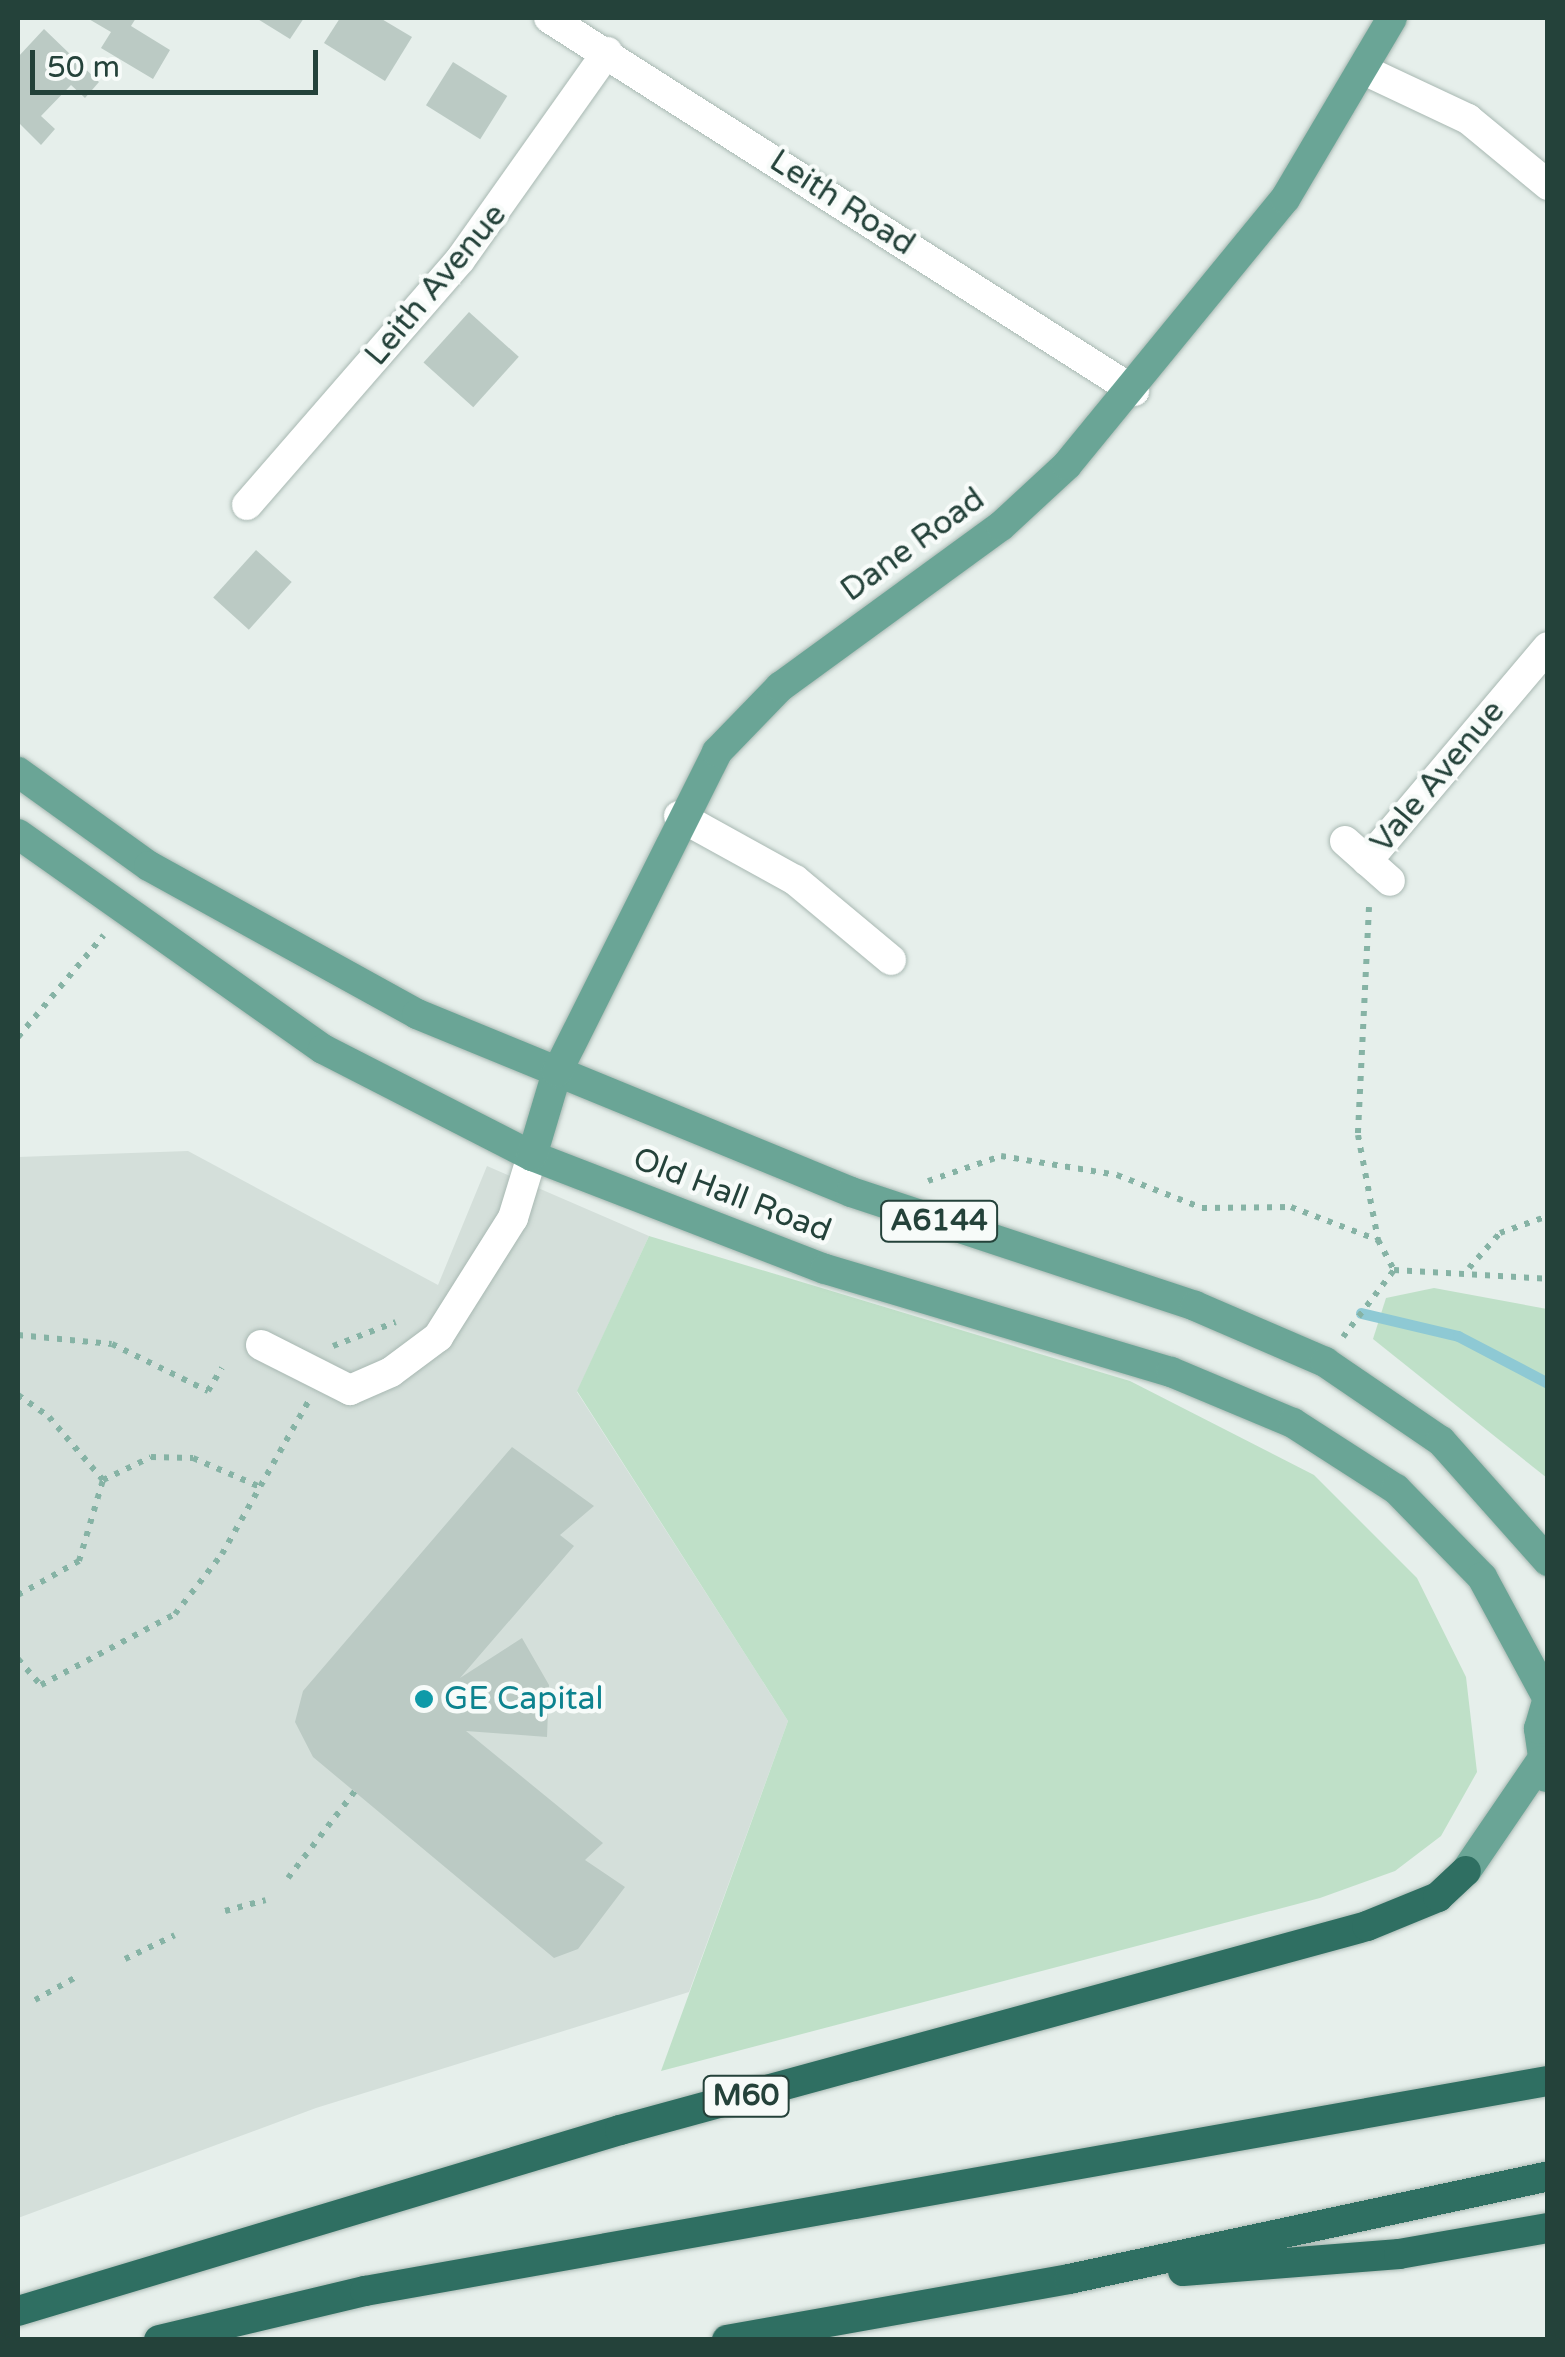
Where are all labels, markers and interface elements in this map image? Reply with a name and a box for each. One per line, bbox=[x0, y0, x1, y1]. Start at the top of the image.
scale bar bbox=[35, 30, 322, 92]
text: 50 m bbox=[47, 49, 120, 86]
street label: Leith Road bbox=[762, 142, 922, 264]
street label: Leith Avenue bbox=[357, 196, 515, 374]
street label: Dane Road bbox=[834, 480, 992, 610]
street label: Vale Avenue bbox=[1363, 693, 1513, 861]
street label: Old Hall Road bbox=[628, 1140, 836, 1250]
road number: A6144 bbox=[879, 1196, 999, 1246]
place label: GE Capital bbox=[444, 1680, 604, 1718]
marker: GE Capital bbox=[413, 1688, 435, 1710]
road number: M60 bbox=[701, 2071, 791, 2121]

